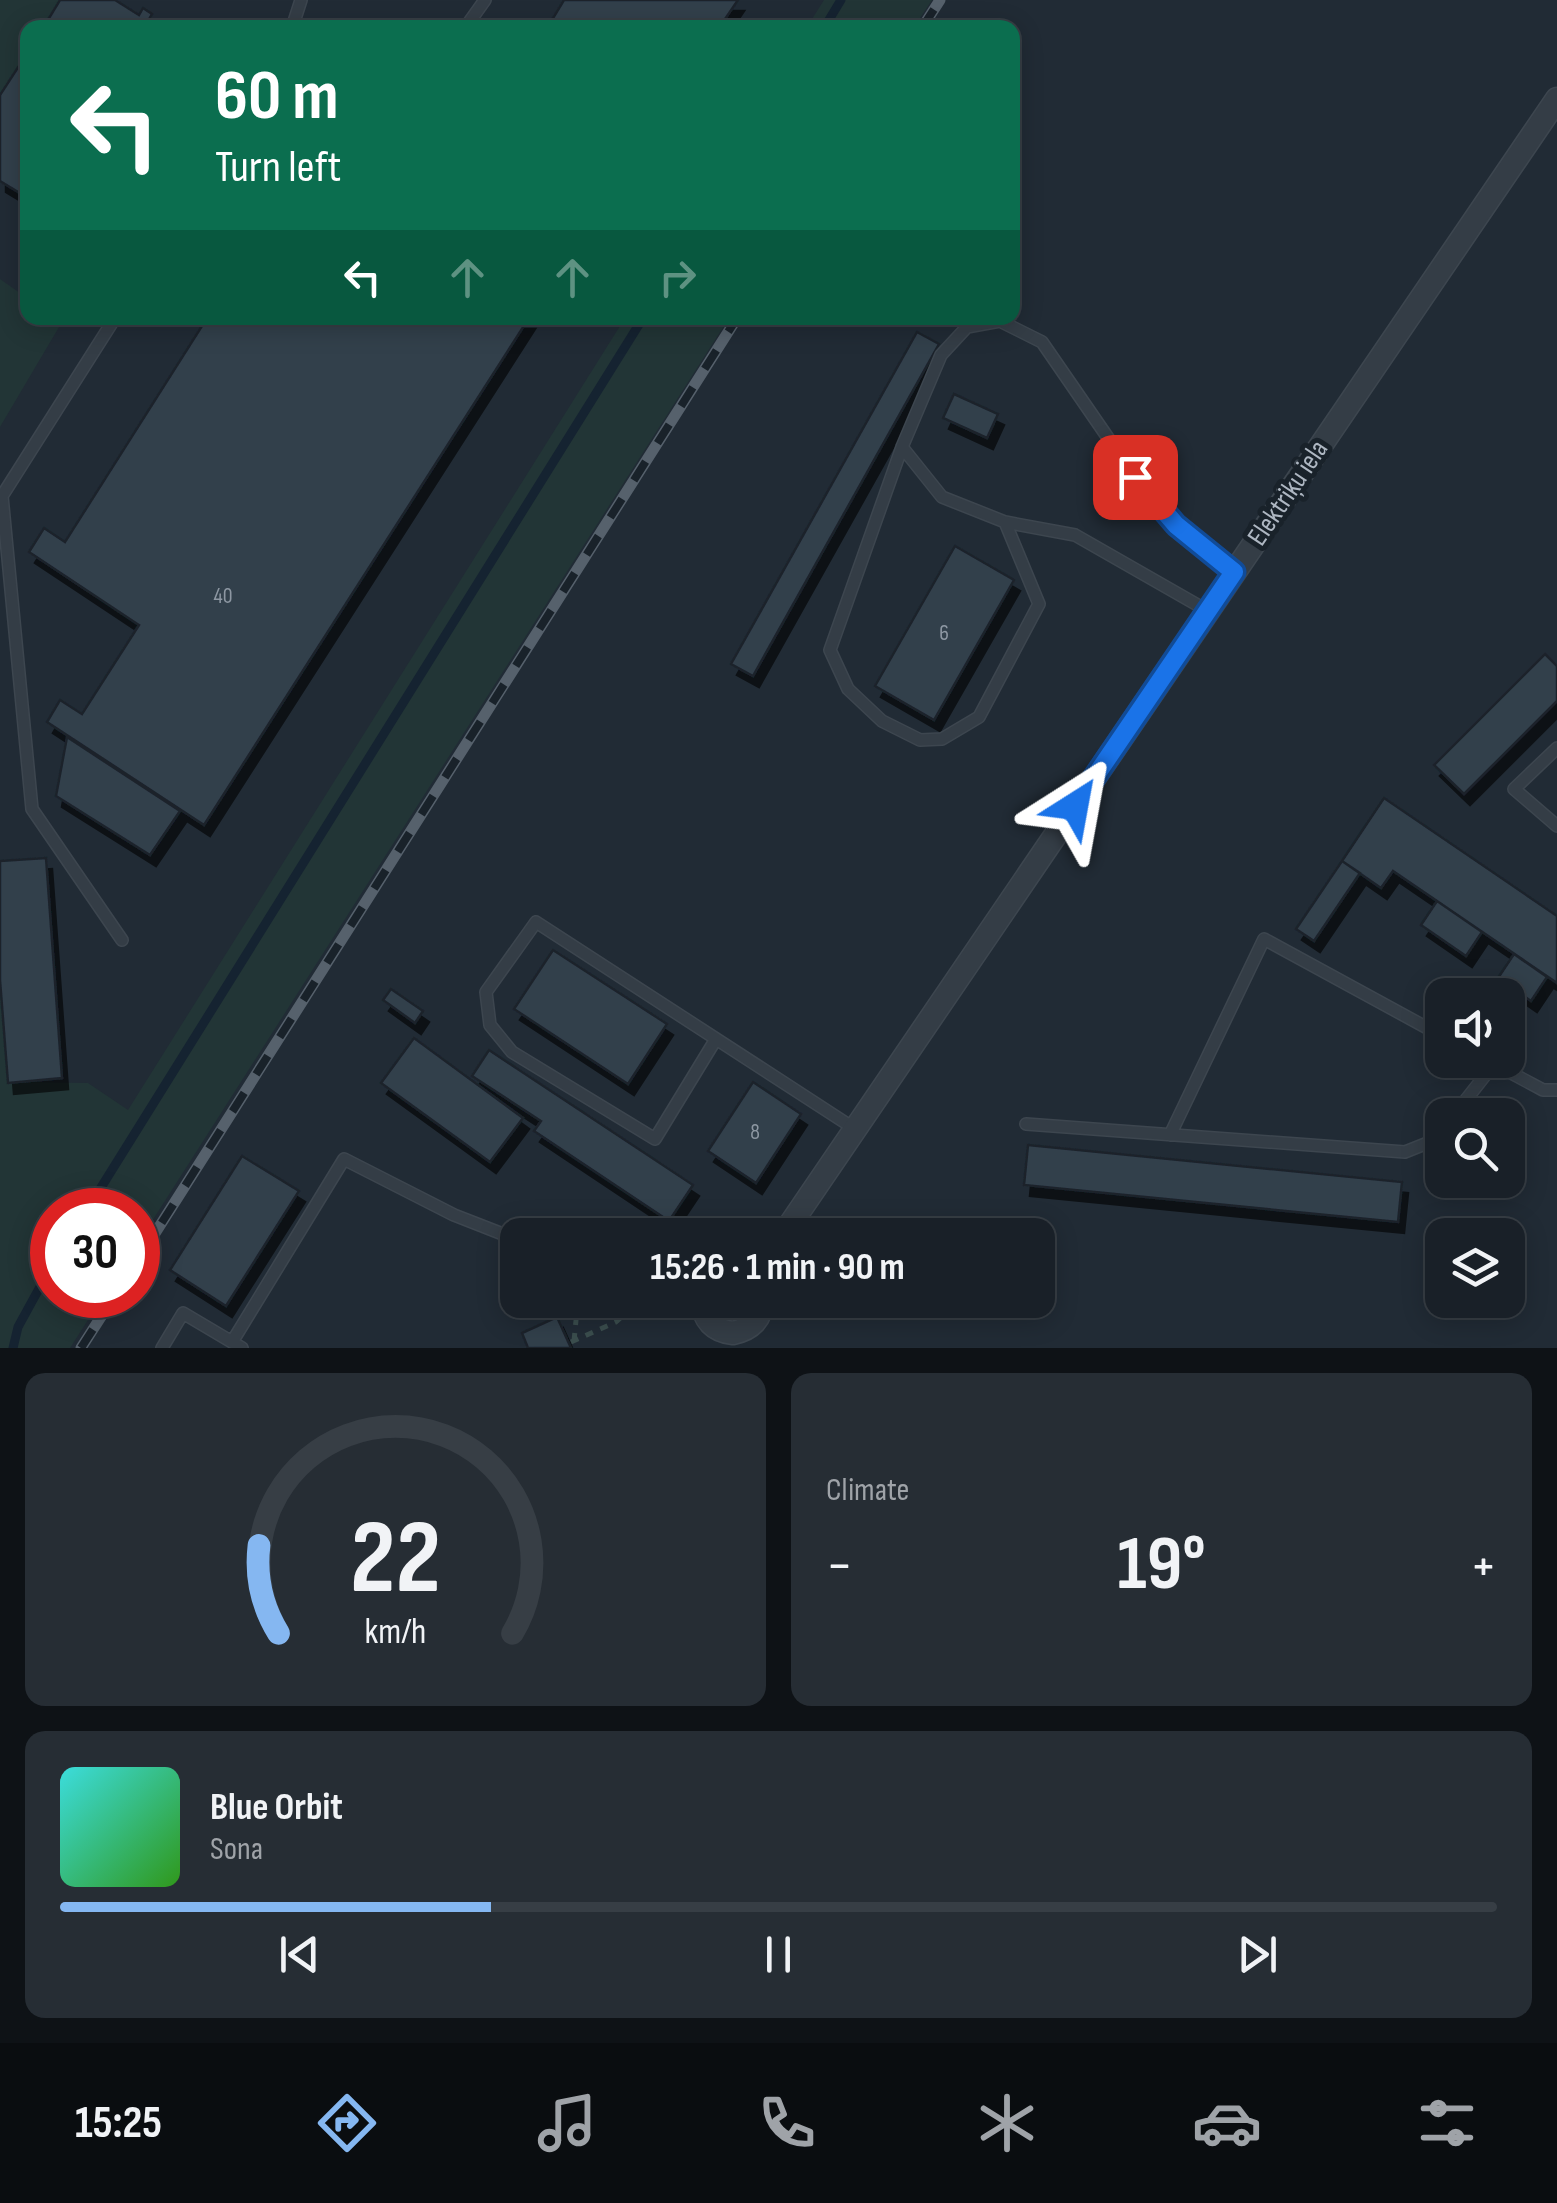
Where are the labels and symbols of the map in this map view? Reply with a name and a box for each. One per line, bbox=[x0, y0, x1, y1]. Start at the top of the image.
street label: Elektriķu iela bbox=[1241, 434, 1335, 552]
pin bbox=[1093, 435, 1178, 520]
house number: 40 bbox=[213, 583, 233, 610]
house number: 6 bbox=[939, 620, 949, 647]
position arrow bbox=[1023, 754, 1127, 858]
house number: 8 bbox=[750, 1119, 760, 1146]
speed limit sign: 30 bbox=[30, 1188, 160, 1318]

